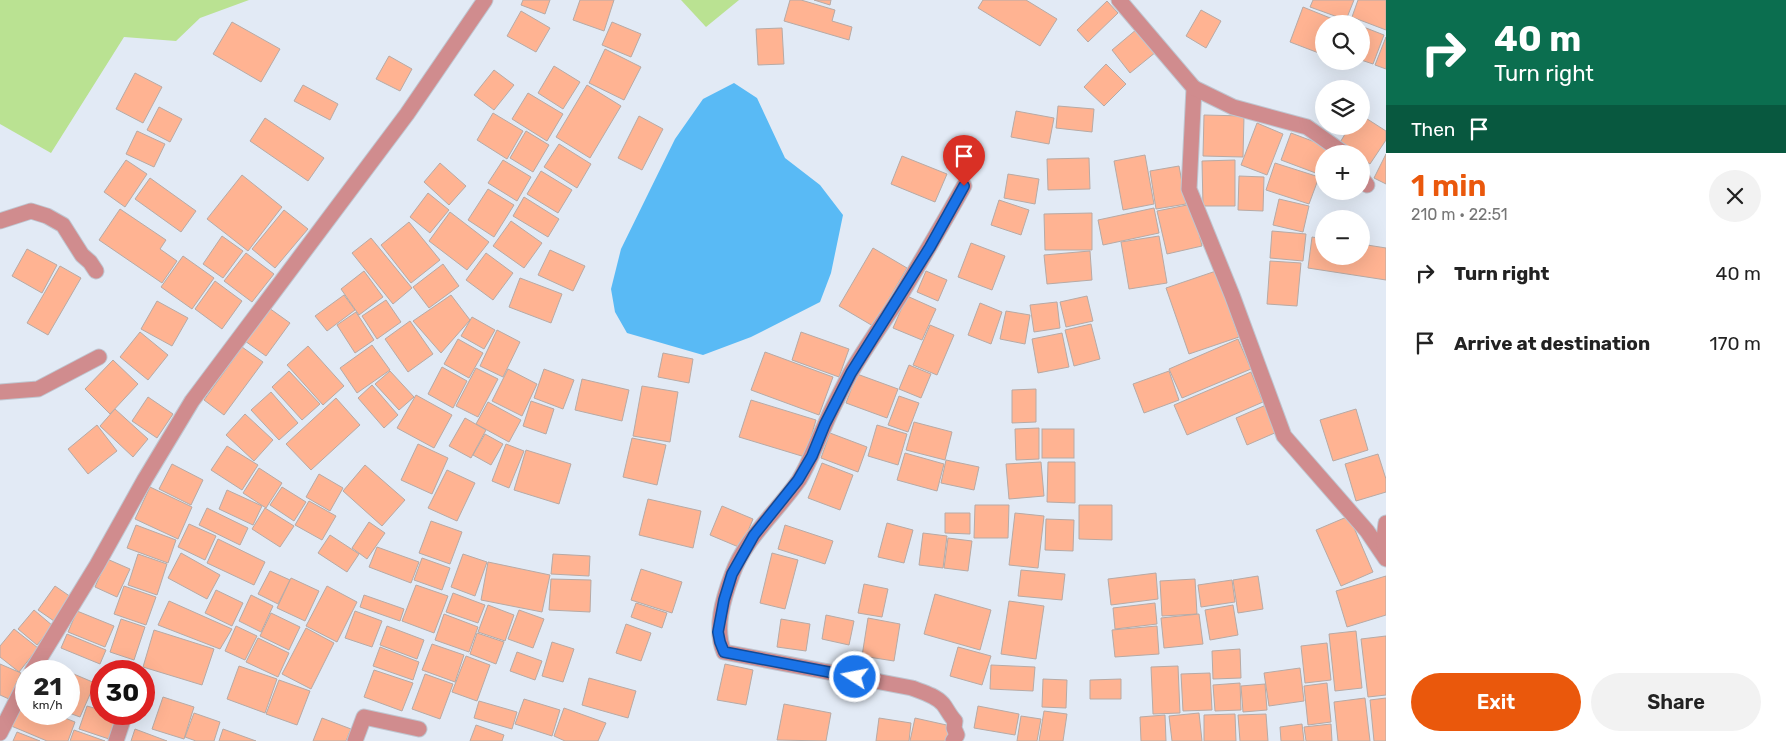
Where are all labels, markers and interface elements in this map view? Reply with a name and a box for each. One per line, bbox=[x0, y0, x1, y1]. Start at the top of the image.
map controls bbox=[1315, 15, 1370, 265]
button: search bbox=[1315, 15, 1370, 70]
text: 40 m bbox=[1494, 18, 1581, 60]
icon: right bbox=[1411, 20, 1476, 85]
text: Turn right bbox=[1494, 60, 1594, 87]
button: layers bbox=[1315, 80, 1370, 135]
icon: arrive bbox=[1465, 115, 1493, 143]
text: Then bbox=[1411, 118, 1455, 141]
pin bbox=[943, 135, 985, 186]
icon: arrive bbox=[950, 142, 978, 170]
button: + bbox=[1315, 145, 1370, 200]
text: 1 min bbox=[1411, 168, 1486, 204]
button: close bbox=[1709, 170, 1761, 222]
text: 210 m · 22:51 bbox=[1411, 205, 1508, 224]
button: − bbox=[1315, 210, 1370, 265]
icon: right bbox=[1411, 259, 1439, 287]
text: Turn right bbox=[1454, 262, 1549, 285]
text: 40 m bbox=[1716, 262, 1761, 285]
icon: arrive bbox=[1411, 329, 1439, 357]
text: Arrive at destination bbox=[1454, 332, 1650, 355]
text: 170 m bbox=[1710, 332, 1761, 355]
position arrow bbox=[828, 650, 880, 702]
speed limit sign: 30 bbox=[90, 660, 155, 725]
text: 21 bbox=[33, 672, 62, 701]
button: Exit bbox=[1411, 673, 1581, 731]
button: Share bbox=[1591, 673, 1761, 731]
text: km/h bbox=[33, 698, 62, 712]

